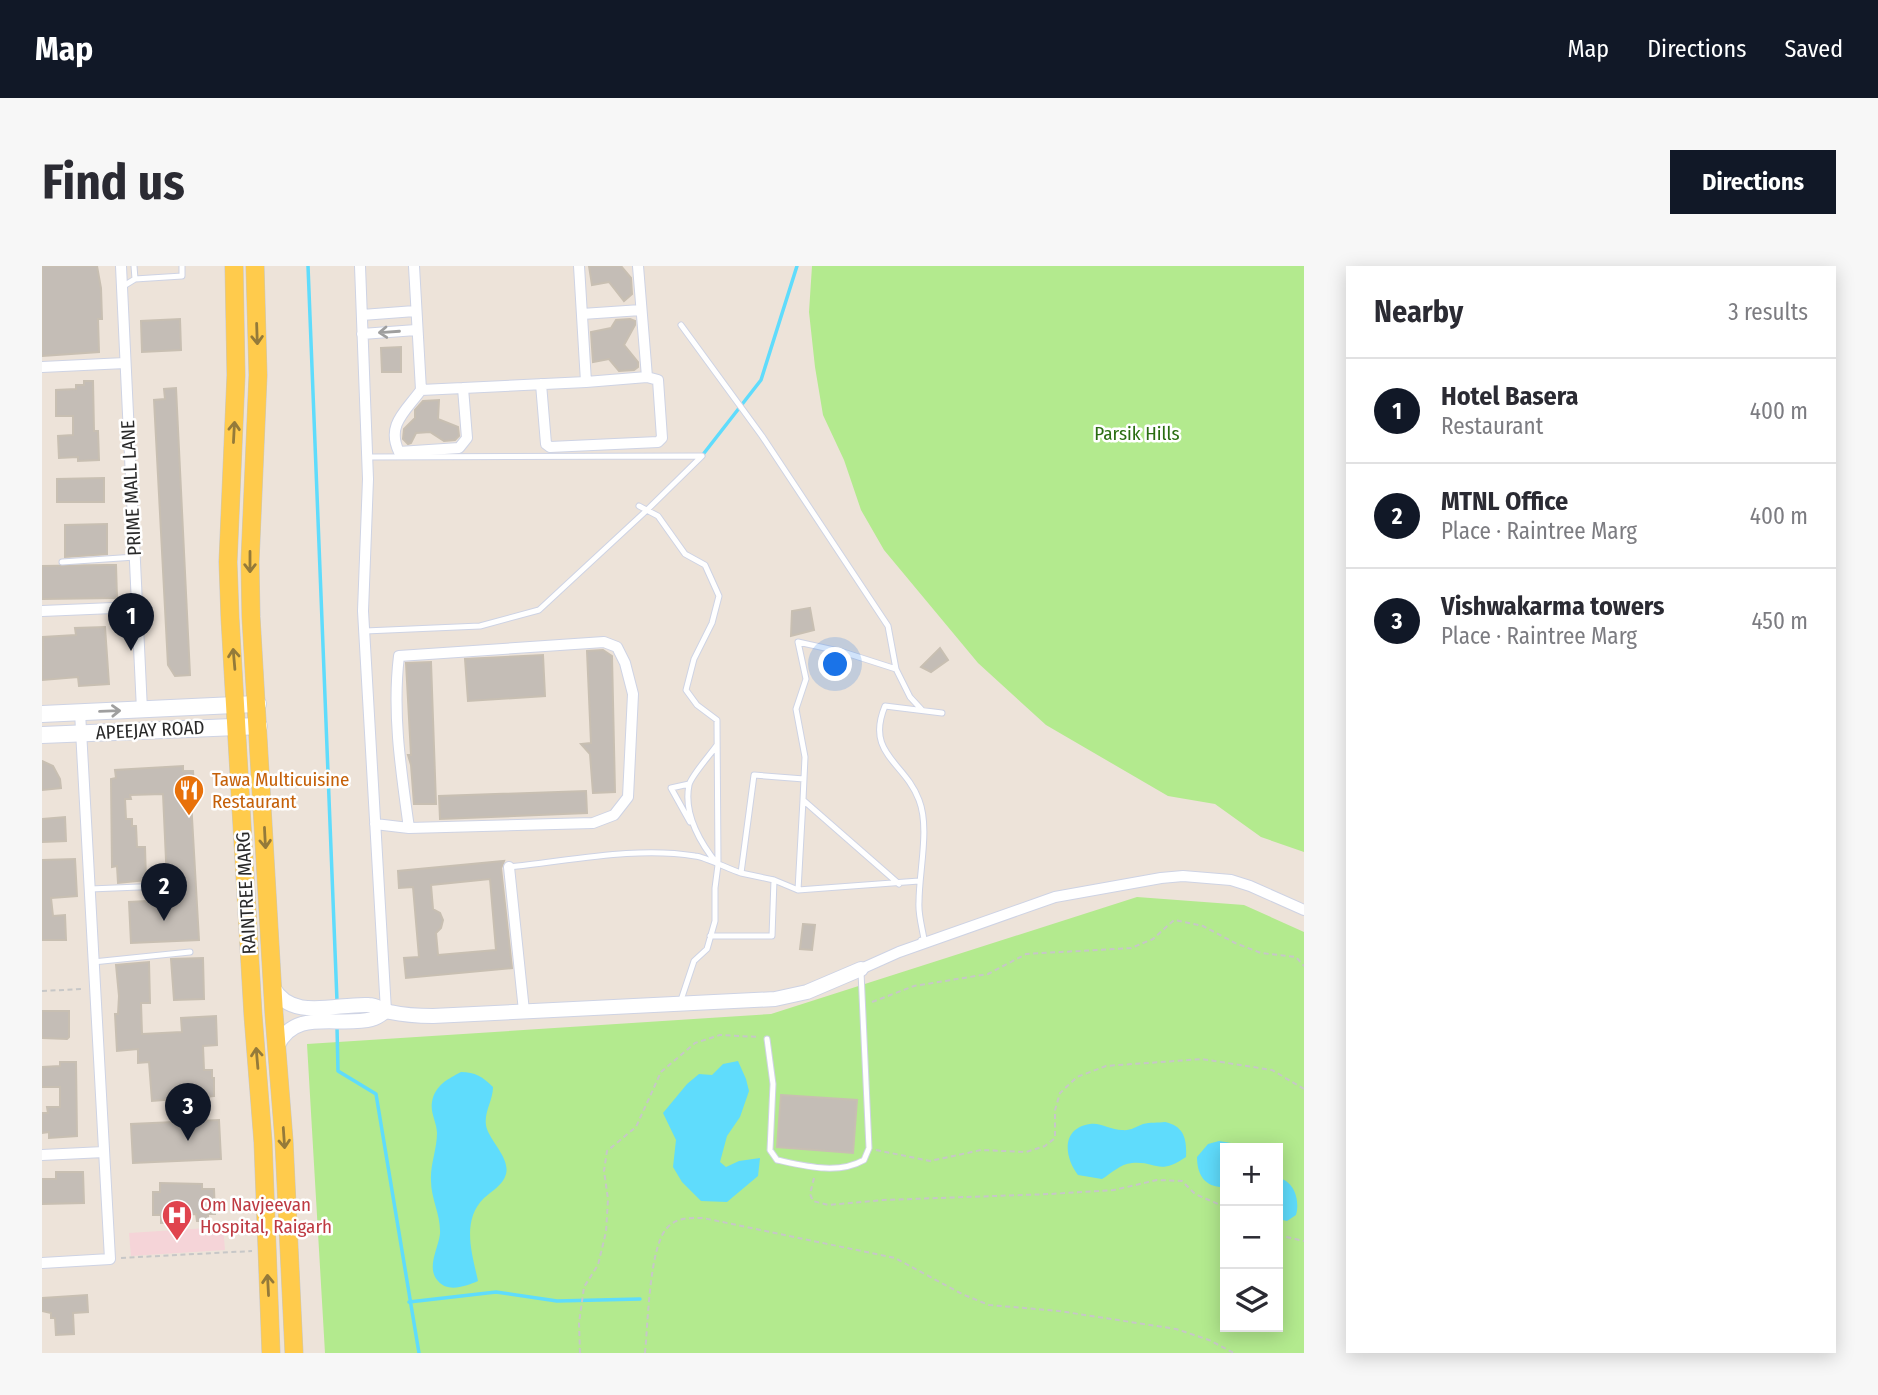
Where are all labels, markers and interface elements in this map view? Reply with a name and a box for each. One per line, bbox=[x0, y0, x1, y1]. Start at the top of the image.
text: Map bbox=[35, 29, 93, 69]
text: Map bbox=[1568, 35, 1609, 63]
text: Directions bbox=[1647, 35, 1746, 63]
text: Saved bbox=[1784, 35, 1843, 63]
button: Directions bbox=[1670, 150, 1836, 214]
text: Find us bbox=[42, 153, 185, 212]
text: Nearby bbox=[1374, 294, 1463, 330]
text: 3 results bbox=[1728, 298, 1808, 326]
one-way arrow bbox=[251, 322, 264, 345]
one-way arrow bbox=[379, 326, 401, 339]
text: Hotel Basera bbox=[1441, 381, 1579, 412]
text: 1 bbox=[1392, 397, 1402, 425]
text: 400 m bbox=[1750, 397, 1808, 425]
text: Restaurant bbox=[1441, 412, 1543, 440]
street label: PRIME MALL LANE bbox=[116, 419, 146, 556]
one-way arrow bbox=[228, 421, 241, 444]
park label: Parsik Hills bbox=[1094, 422, 1180, 445]
text: MTNL Office bbox=[1441, 486, 1568, 517]
text: 2 bbox=[1392, 502, 1402, 530]
text: 400 m bbox=[1750, 502, 1808, 530]
text: Place · Raintree Marg bbox=[1441, 517, 1637, 545]
one-way arrow bbox=[243, 550, 257, 573]
text: Vishwakarma towers bbox=[1441, 591, 1664, 622]
pin: 1 bbox=[108, 593, 154, 651]
text: 3 bbox=[1392, 607, 1402, 635]
text: 450 m bbox=[1751, 607, 1808, 635]
text: Place · Raintree Marg bbox=[1441, 622, 1637, 650]
your location bbox=[818, 647, 852, 681]
one-way arrow bbox=[227, 649, 240, 671]
one-way arrow bbox=[98, 705, 121, 718]
street label: APEEJAY ROAD bbox=[95, 716, 205, 744]
place label: Tawa Multicuisine Restaurant bbox=[212, 768, 350, 813]
restaurant icon: Tawa Multicuisine Restaurant bbox=[172, 773, 206, 817]
one-way arrow bbox=[258, 826, 271, 849]
street label: RAINTREE MARG bbox=[231, 831, 261, 955]
pin: 2 bbox=[141, 863, 187, 921]
one-way arrow bbox=[250, 1047, 263, 1070]
pin: 3 bbox=[165, 1083, 211, 1141]
one-way arrow bbox=[278, 1126, 291, 1149]
map controls bbox=[1220, 1143, 1283, 1332]
button: + bbox=[1220, 1143, 1283, 1206]
place label: Om Navjeevan Hospital, Raigarh bbox=[200, 1193, 332, 1238]
hospital icon: Om Navjeevan Hospital, Raigarh bbox=[160, 1198, 194, 1242]
button: − bbox=[1220, 1206, 1283, 1269]
button: layers bbox=[1220, 1269, 1283, 1332]
one-way arrow bbox=[261, 1274, 274, 1297]

